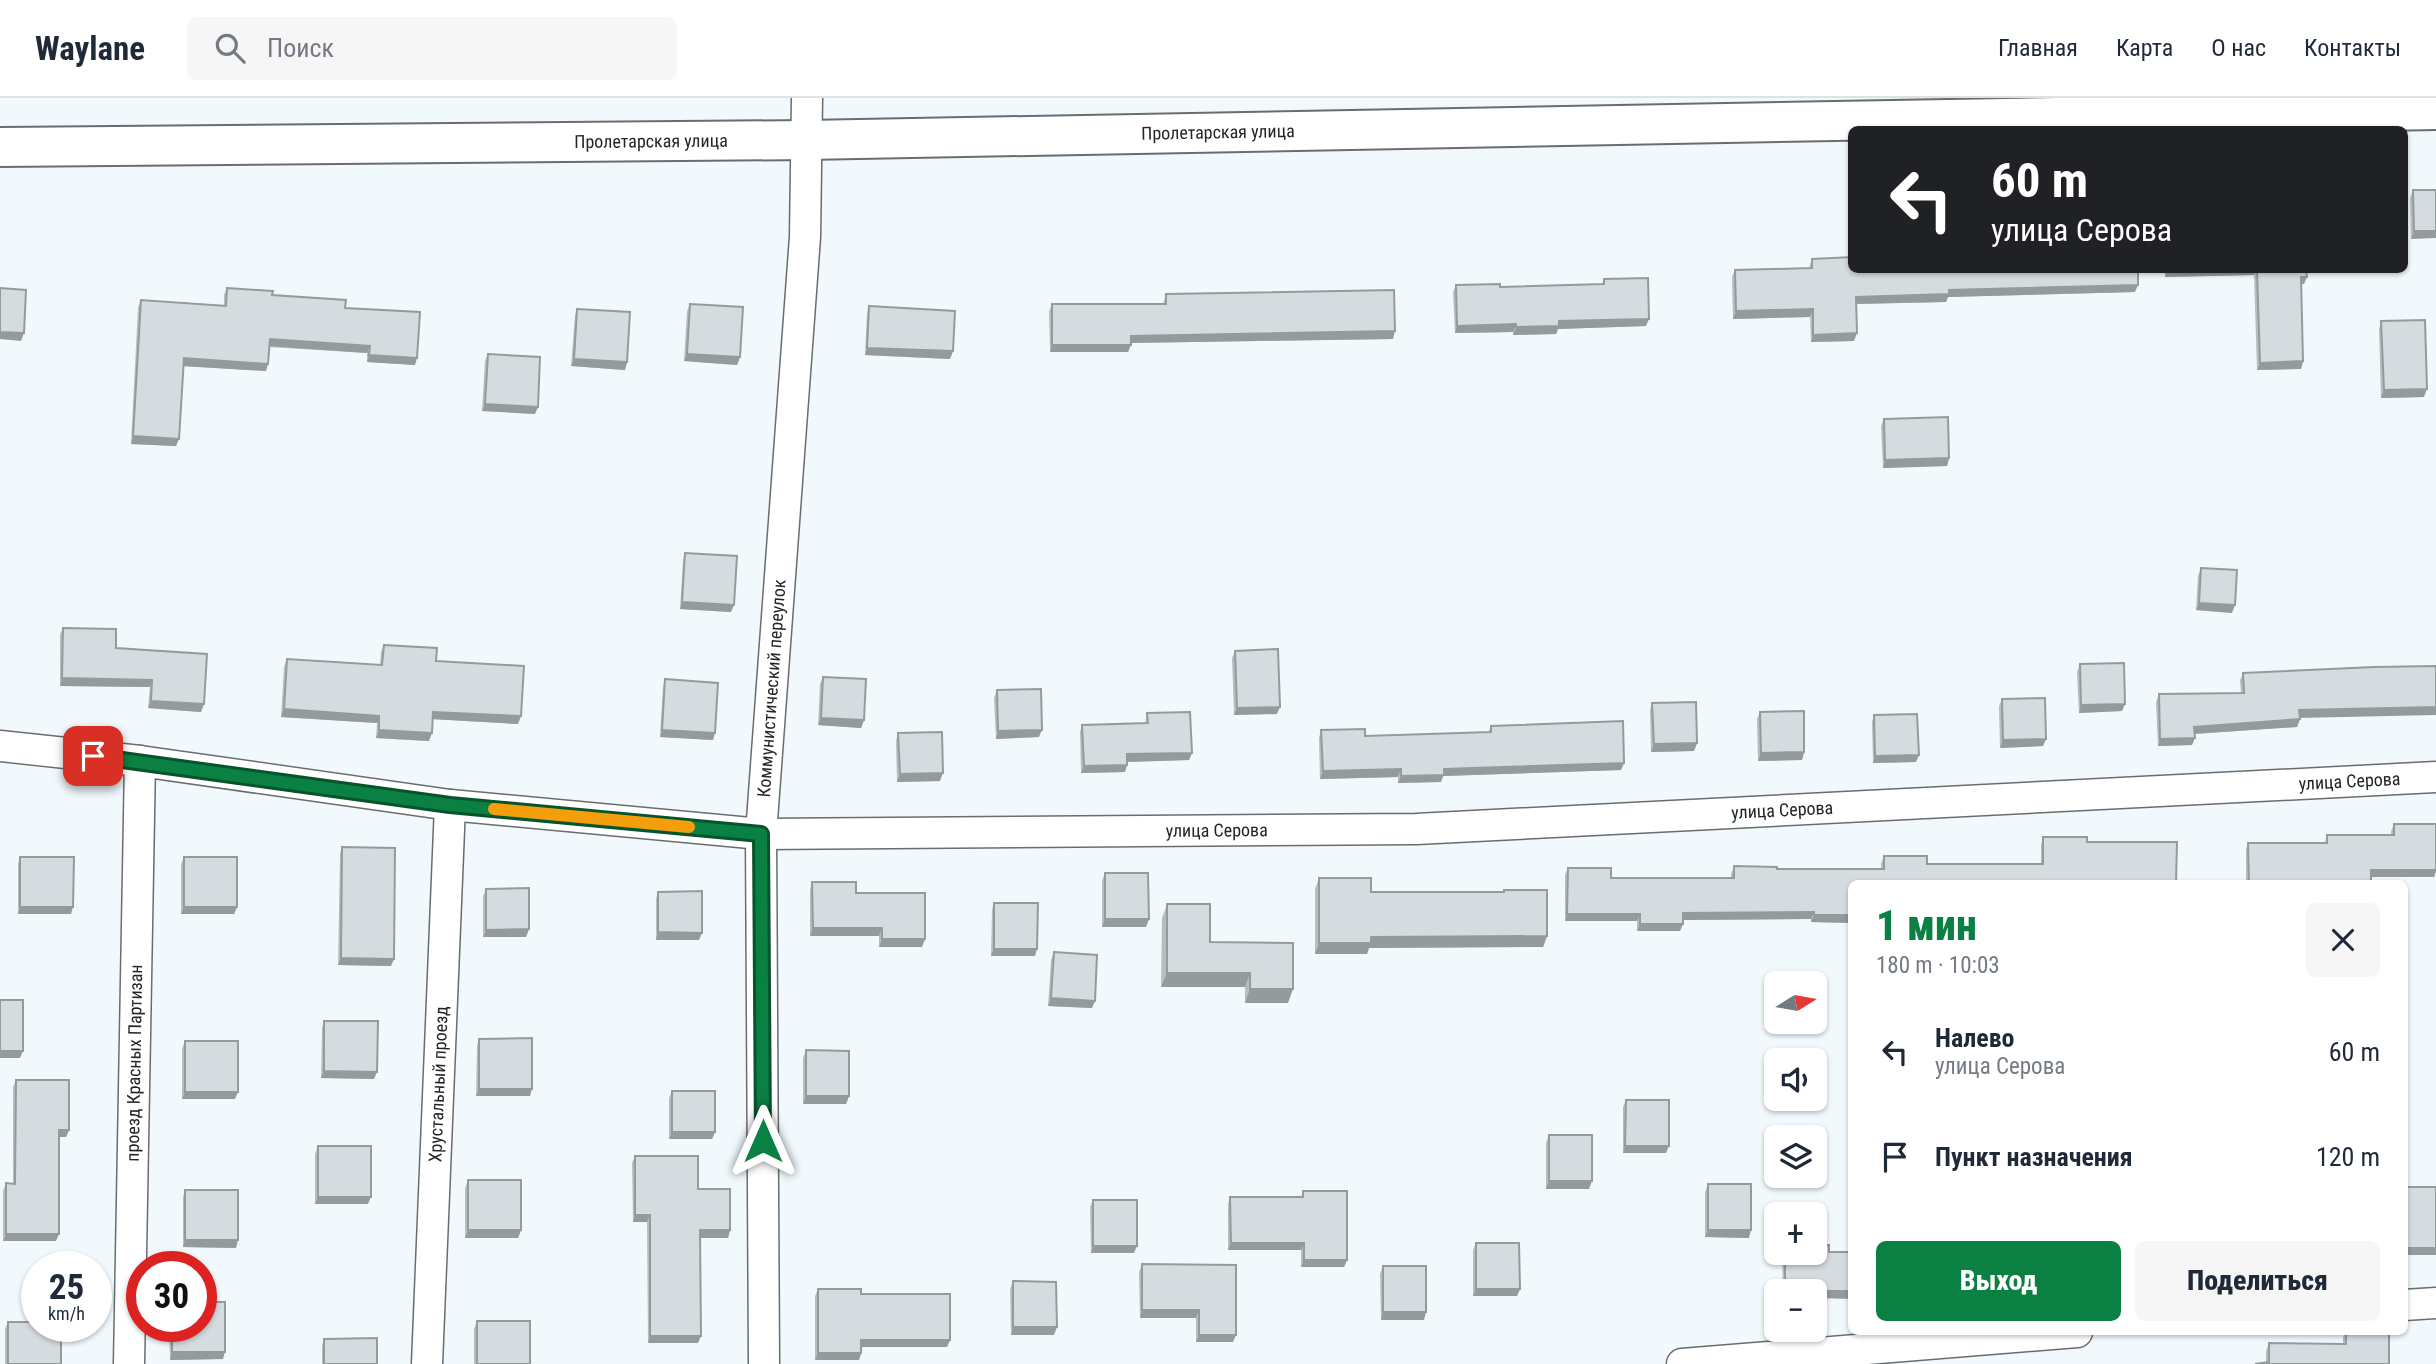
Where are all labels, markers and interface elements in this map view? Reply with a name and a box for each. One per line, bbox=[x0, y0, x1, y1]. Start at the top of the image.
search box bbox=[187, 17, 677, 80]
text: Waylane bbox=[35, 29, 145, 68]
icon: search bbox=[211, 29, 249, 67]
text: Поиск bbox=[267, 33, 334, 63]
text: Главная bbox=[1998, 34, 2078, 62]
text: Карта bbox=[2116, 34, 2173, 62]
text: О нас bbox=[2211, 34, 2266, 62]
text: Контакты bbox=[2304, 34, 2401, 62]
street label: Пролетарская улица bbox=[1141, 120, 1295, 144]
street label: Пролетарская улица bbox=[574, 130, 728, 152]
text: 60 m bbox=[1991, 152, 2088, 209]
icon: left bbox=[1876, 154, 1967, 245]
text: улица Серова bbox=[1991, 211, 2172, 249]
street label: Коммунистический переулок bbox=[753, 578, 790, 798]
pin bbox=[63, 726, 123, 786]
icon: arrive bbox=[74, 737, 112, 775]
street label: улица Серова bbox=[2298, 768, 2401, 794]
street label: улица Серова bbox=[1731, 797, 1834, 823]
street label: улица Серова bbox=[1166, 819, 1268, 841]
text: 1 мин bbox=[1876, 901, 1977, 950]
button: close bbox=[2306, 903, 2380, 977]
text: 180 m · 10:03 bbox=[1876, 952, 2000, 979]
street label: проезд Красных Партизан bbox=[122, 964, 146, 1162]
north arrow bbox=[1764, 971, 1827, 1034]
map controls bbox=[1764, 971, 1827, 1342]
street label: Хрустальный проезд bbox=[424, 1005, 452, 1163]
text: Налево bbox=[1935, 1023, 2015, 1053]
icon: left bbox=[1876, 1033, 1914, 1071]
text: 60 m bbox=[2329, 1037, 2380, 1067]
button: sound bbox=[1764, 1048, 1827, 1111]
text: улица Серова bbox=[1935, 1053, 2065, 1080]
position arrow bbox=[726, 1104, 800, 1178]
button: layers bbox=[1764, 1125, 1827, 1188]
icon: arrive bbox=[1876, 1138, 1914, 1176]
text: Пункт назначения bbox=[1935, 1142, 2133, 1172]
text: 120 m bbox=[2316, 1142, 2380, 1172]
button: + bbox=[1764, 1202, 1827, 1265]
button: Выход bbox=[1876, 1241, 2121, 1321]
button: Поделиться bbox=[2135, 1241, 2380, 1321]
speed limit sign: 30 bbox=[126, 1251, 217, 1342]
text: 25 bbox=[49, 1267, 84, 1308]
button: − bbox=[1764, 1279, 1827, 1342]
text: km/h bbox=[48, 1303, 85, 1324]

